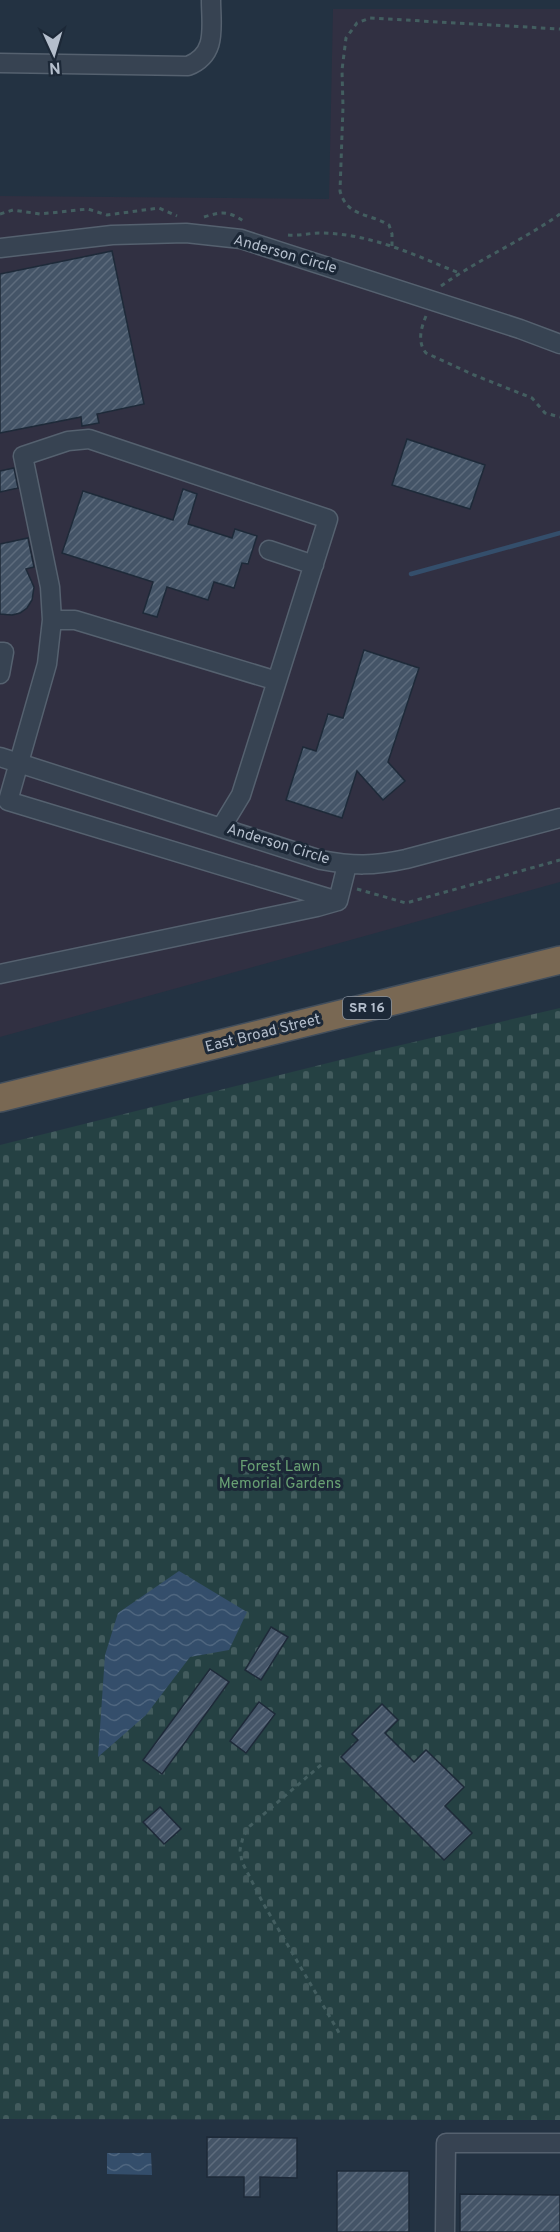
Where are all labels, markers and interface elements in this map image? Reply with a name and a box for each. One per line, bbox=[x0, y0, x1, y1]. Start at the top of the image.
north arrow bbox=[24, 24, 84, 84]
text: N bbox=[48, 57, 61, 77]
street label: Anderson Circle bbox=[231, 231, 339, 279]
street label: Anderson Circle bbox=[224, 820, 332, 870]
road number: SR 16 bbox=[343, 997, 391, 1019]
street label: East Broad Street bbox=[203, 1010, 323, 1058]
park label: Forest Lawn Memorial Gardens bbox=[219, 1458, 341, 1494]

